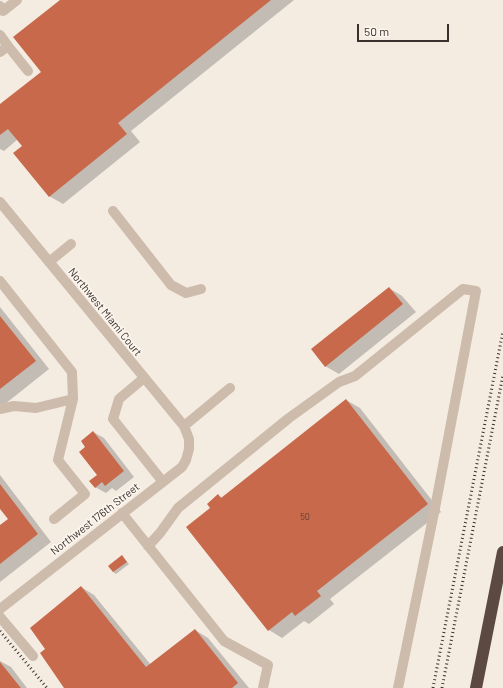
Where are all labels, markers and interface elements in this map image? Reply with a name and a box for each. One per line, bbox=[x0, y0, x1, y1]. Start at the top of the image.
scale bar bbox=[359, 16, 451, 42]
text: 50 m bbox=[364, 24, 389, 38]
street label: Northwest Miami Court bbox=[65, 265, 145, 359]
street label: Northwest 176th Street bbox=[48, 480, 142, 558]
house number: 50 bbox=[300, 512, 310, 522]

